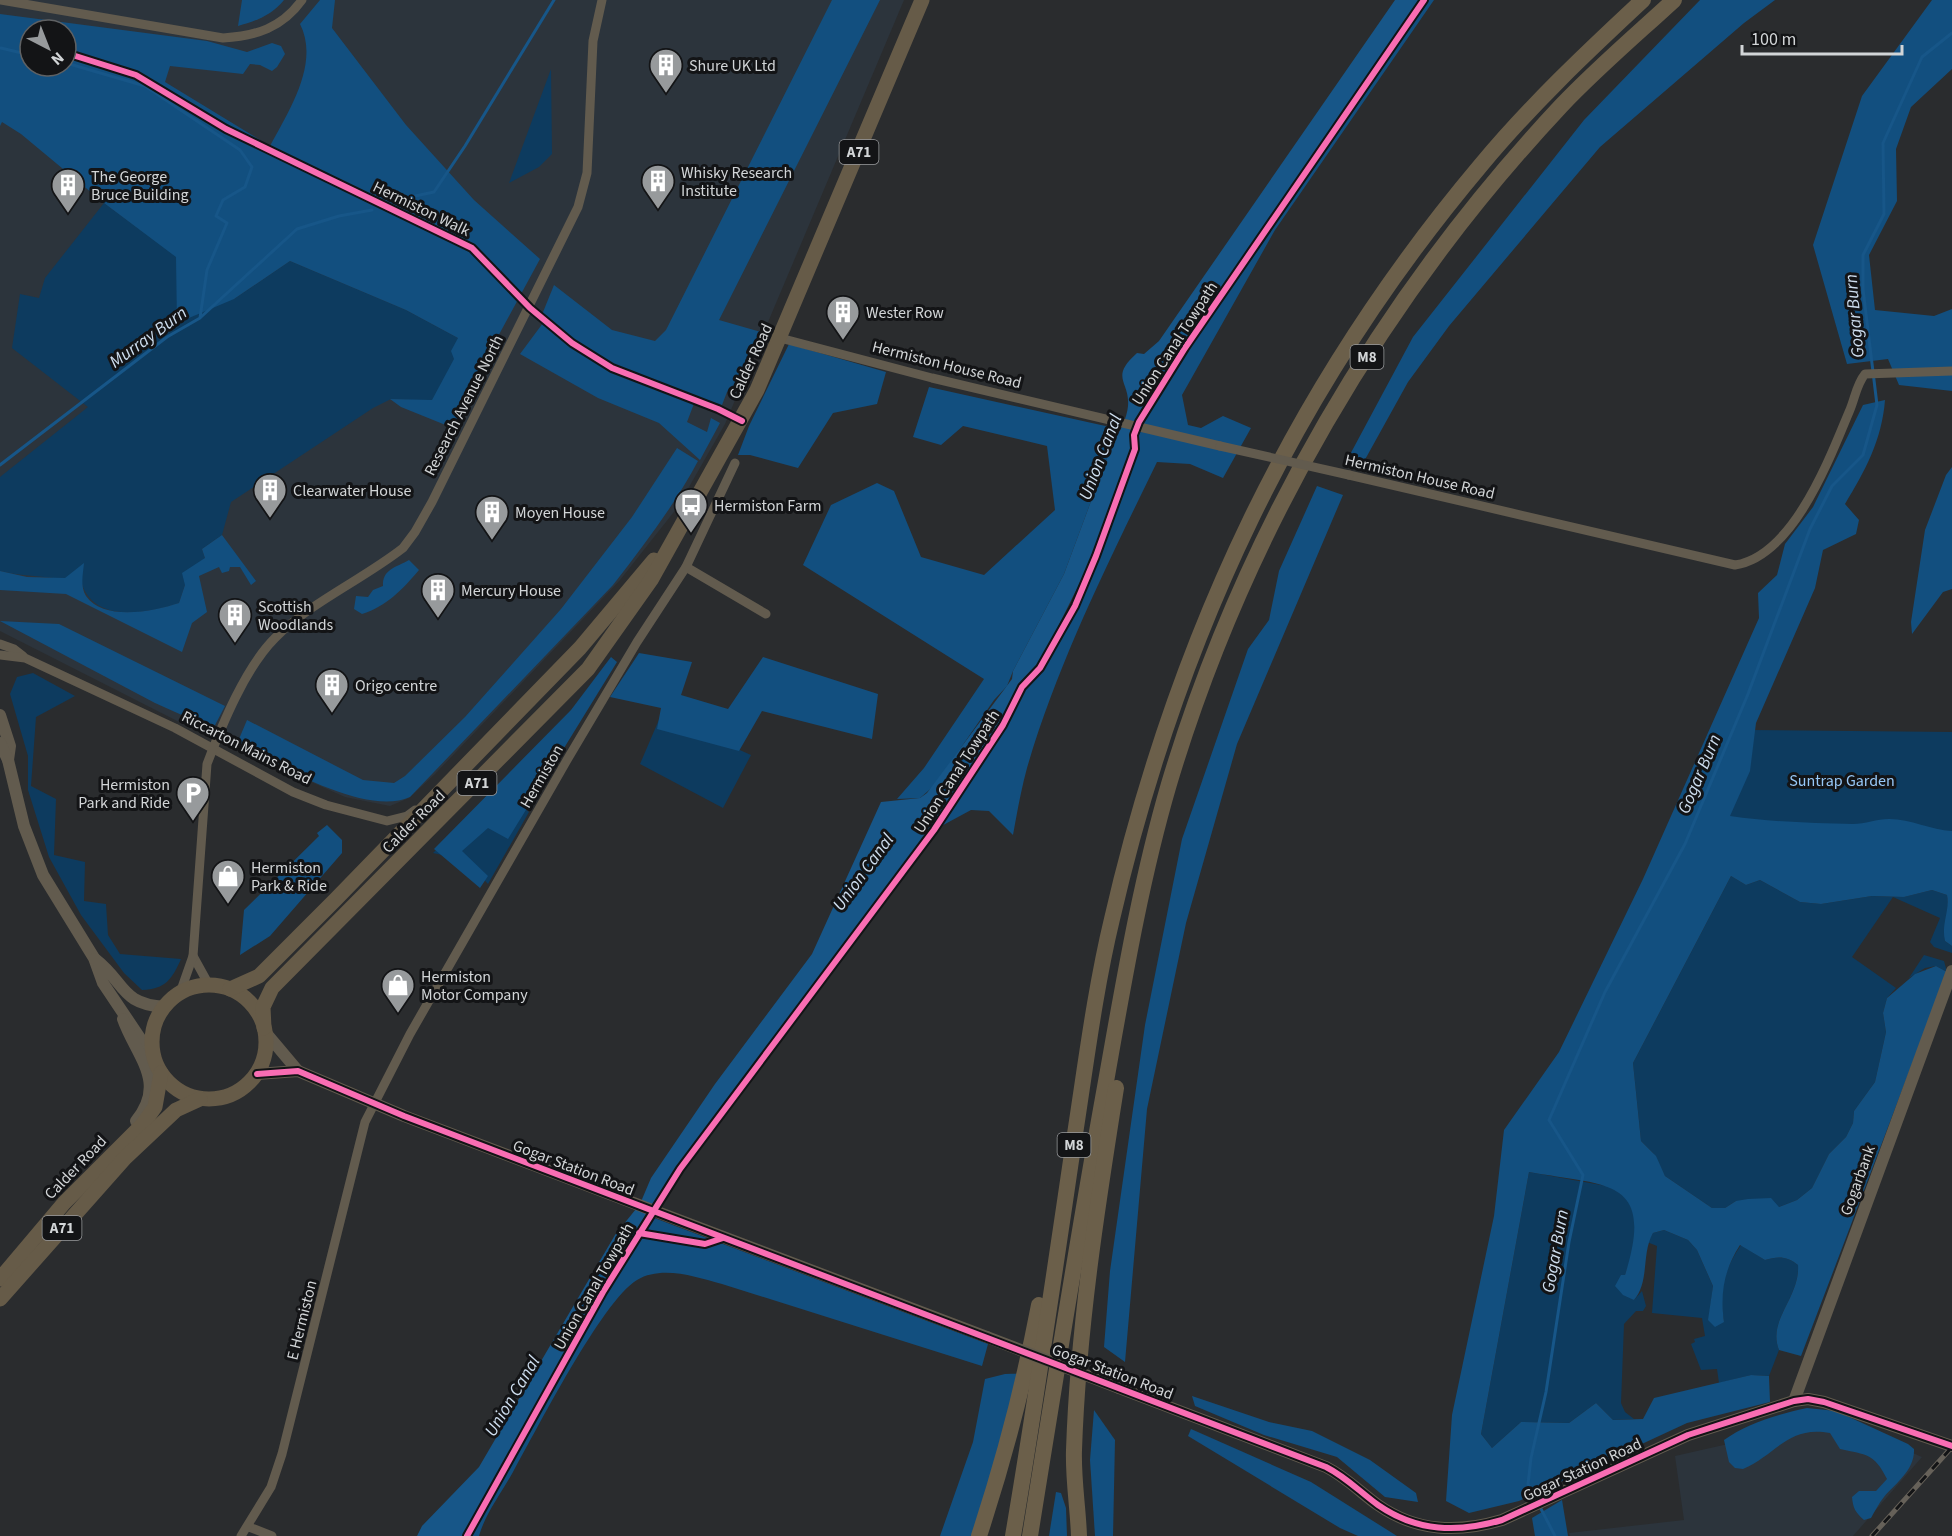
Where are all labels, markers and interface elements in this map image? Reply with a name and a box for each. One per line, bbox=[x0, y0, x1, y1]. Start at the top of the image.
north arrow bbox=[18, 18, 78, 78]
scale bar bbox=[1742, 18, 1902, 56]
text: 100 m bbox=[1751, 27, 1796, 52]
text: N bbox=[46, 47, 69, 70]
building icon: Shure UK Ltd bbox=[648, 47, 684, 94]
place label: Shure UK Ltd bbox=[689, 55, 776, 77]
road number: A71 bbox=[840, 140, 878, 164]
place label: Whisky Research Institute bbox=[681, 162, 792, 202]
building icon: Whisky Research Institute bbox=[640, 163, 676, 210]
place label: The George Bruce Building bbox=[91, 166, 189, 206]
building icon: The George Bruce Building bbox=[50, 167, 86, 214]
street label: Hermiston Walk bbox=[369, 176, 474, 242]
water label: Gogar Burn bbox=[1838, 273, 1871, 359]
street label: Union Canal Towpath bbox=[1127, 278, 1223, 410]
building icon: Wester Row bbox=[825, 294, 861, 341]
water label: Murray Burn bbox=[104, 301, 192, 374]
place label: Wester Row bbox=[866, 302, 944, 324]
street label: Calder Road bbox=[724, 320, 778, 403]
street label: Research Avenue North bbox=[419, 331, 509, 480]
street label: Hermiston House Road bbox=[870, 336, 1024, 394]
road number: M8 bbox=[1350, 345, 1384, 369]
water label: Union Canal bbox=[1073, 410, 1128, 504]
street label: Hermiston House Road bbox=[1343, 449, 1497, 505]
building icon: Clearwater House bbox=[252, 472, 288, 519]
place label: Clearwater House bbox=[293, 480, 411, 502]
bus stop icon: Hermiston Farm bbox=[673, 487, 709, 534]
building icon: Moyen House bbox=[474, 494, 510, 541]
place label: Hermiston Farm bbox=[714, 495, 822, 517]
place label: Moyen House bbox=[515, 502, 605, 524]
building icon: Mercury House bbox=[420, 572, 456, 619]
place label: Mercury House bbox=[461, 580, 561, 602]
place label: Scottish Woodlands bbox=[258, 596, 334, 636]
building icon: Scottish Woodlands bbox=[217, 597, 253, 644]
building icon: Origo centre bbox=[314, 667, 350, 714]
place label: Origo centre bbox=[355, 675, 437, 697]
street label: Riccarton Mains Road bbox=[178, 706, 315, 790]
street label: Union Canal Towpath bbox=[909, 706, 1005, 838]
water label: Gogar Burn bbox=[1672, 731, 1727, 818]
street label: Hermiston bbox=[515, 741, 569, 812]
park label: Suntrap Garden bbox=[1789, 770, 1895, 792]
road number: A71 bbox=[458, 771, 496, 795]
place label: Hermiston Park and Ride bbox=[78, 774, 170, 814]
parking icon: Hermiston Park and Ride bbox=[175, 775, 211, 822]
street label: Calder Road bbox=[377, 785, 450, 858]
water label: Union Canal bbox=[827, 828, 900, 916]
place label: Hermiston Park & Ride bbox=[251, 857, 327, 897]
shop icon: Hermiston Park & Ride bbox=[210, 858, 246, 905]
place label: Hermiston Motor Company bbox=[421, 966, 528, 1006]
shop icon: Hermiston Motor Company bbox=[380, 967, 416, 1014]
street label: Calder Road bbox=[40, 1131, 112, 1205]
road number: M8 bbox=[1058, 1133, 1090, 1157]
street label: Gogar Station Road bbox=[510, 1135, 638, 1201]
street label: Gogarbank bbox=[1835, 1142, 1881, 1219]
water label: Gogar Burn bbox=[1536, 1208, 1575, 1295]
road number: A71 bbox=[42, 1216, 82, 1240]
street label: Union Canal Towpath bbox=[549, 1219, 639, 1354]
street label: E Hermiston bbox=[281, 1278, 323, 1363]
street label: Gogar Station Road bbox=[1049, 1339, 1177, 1405]
water label: Union Canal bbox=[478, 1351, 547, 1441]
street label: Gogar Station Road bbox=[1520, 1433, 1645, 1507]

